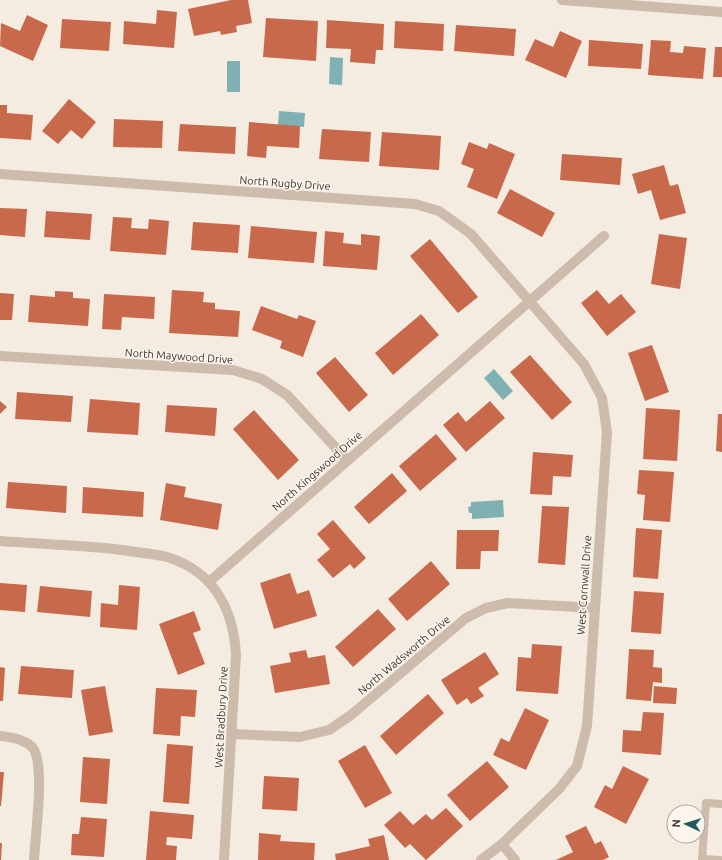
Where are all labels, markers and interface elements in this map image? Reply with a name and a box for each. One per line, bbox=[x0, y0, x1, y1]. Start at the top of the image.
street label: North Rugby Drive bbox=[239, 174, 331, 192]
street label: North Maywood Drive bbox=[124, 346, 234, 366]
street label: North Kingswood Drive bbox=[270, 429, 364, 513]
street label: West Cornwall Drive bbox=[575, 535, 593, 635]
street label: North Wadsworth Drive bbox=[355, 613, 453, 697]
street label: West Bradbury Drive bbox=[212, 666, 230, 768]
north arrow bbox=[666, 804, 706, 844]
text: N bbox=[670, 819, 682, 828]

